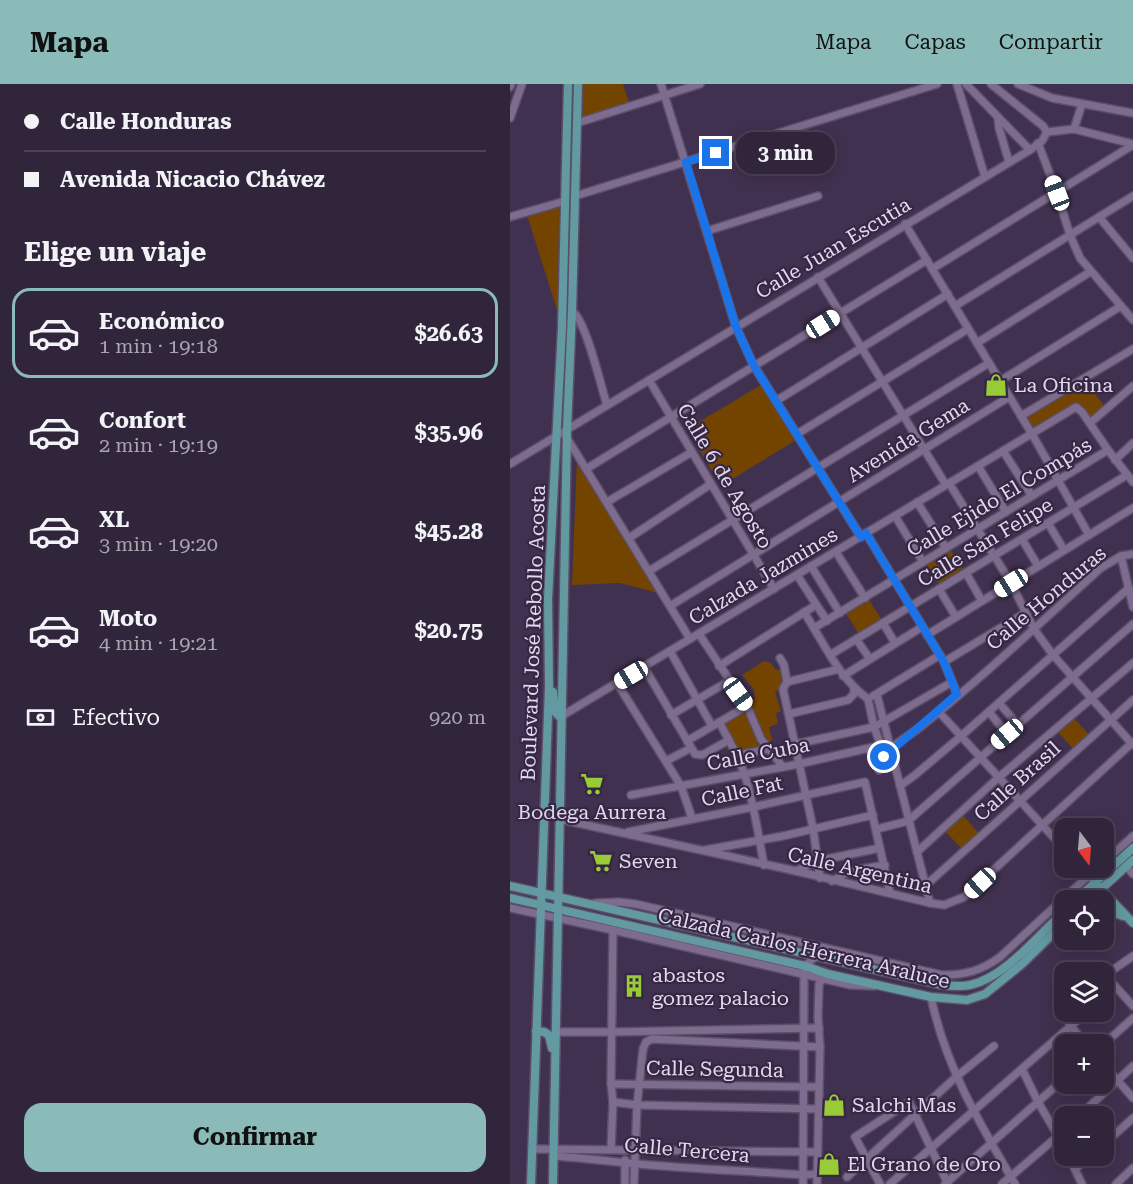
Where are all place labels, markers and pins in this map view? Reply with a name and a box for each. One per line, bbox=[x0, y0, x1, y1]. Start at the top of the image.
shop icon: La Oficina bbox=[983, 372, 1009, 398]
place label: La Oficina bbox=[1014, 373, 1113, 397]
supermarket icon: Bodega Aurrera bbox=[579, 771, 605, 797]
place label: Bodega Aurrera bbox=[518, 800, 667, 824]
supermarket icon: Seven bbox=[588, 848, 614, 874]
place label: Seven bbox=[619, 849, 678, 873]
place label: abastos gomez palacio bbox=[652, 963, 789, 1010]
building icon: abastos gomez palacio bbox=[621, 973, 647, 999]
shop icon: Salchi Mas bbox=[821, 1092, 847, 1118]
place label: Salchi Mas bbox=[852, 1093, 956, 1117]
shop icon: El Grano de Oro bbox=[816, 1151, 842, 1177]
place label: El Grano de Oro bbox=[847, 1152, 1001, 1176]

